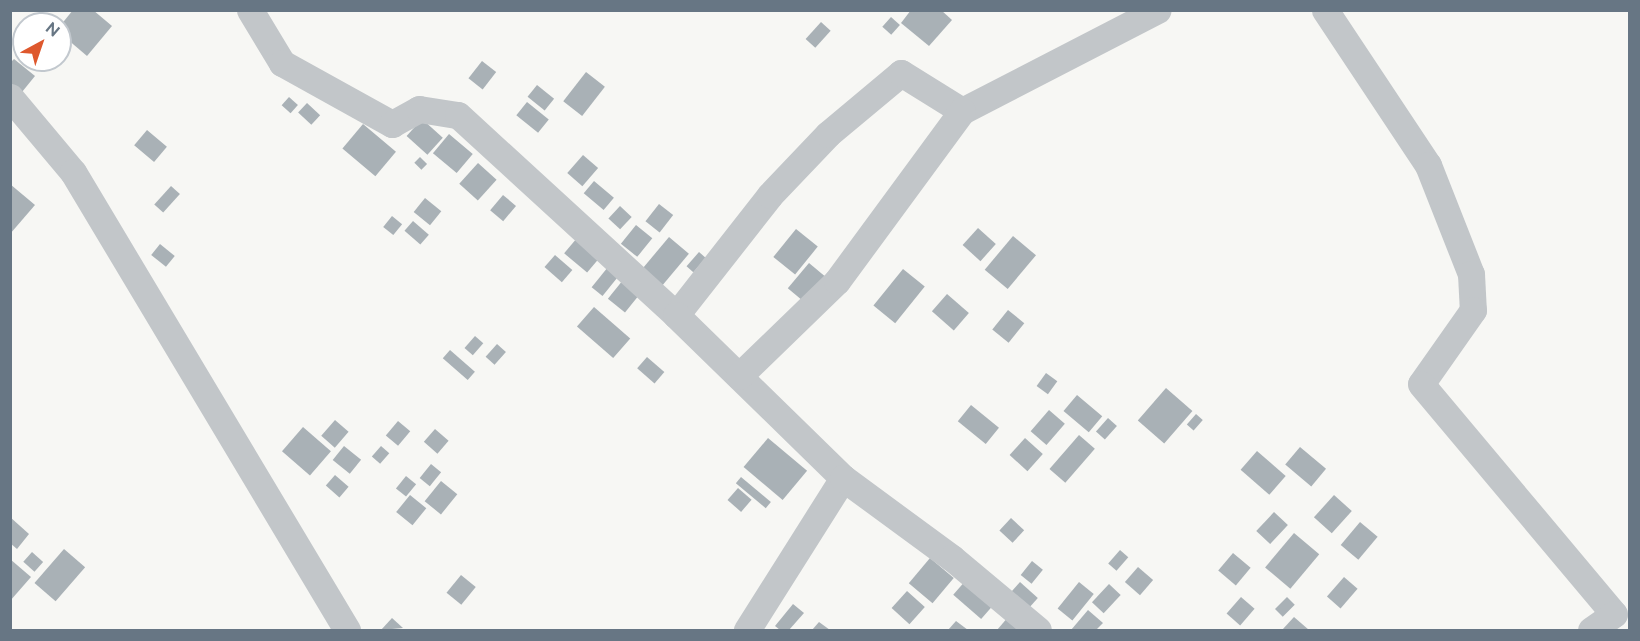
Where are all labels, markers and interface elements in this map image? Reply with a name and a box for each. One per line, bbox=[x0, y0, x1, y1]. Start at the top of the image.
north arrow bbox=[12, 12, 72, 72]
text: N bbox=[42, 18, 63, 41]

